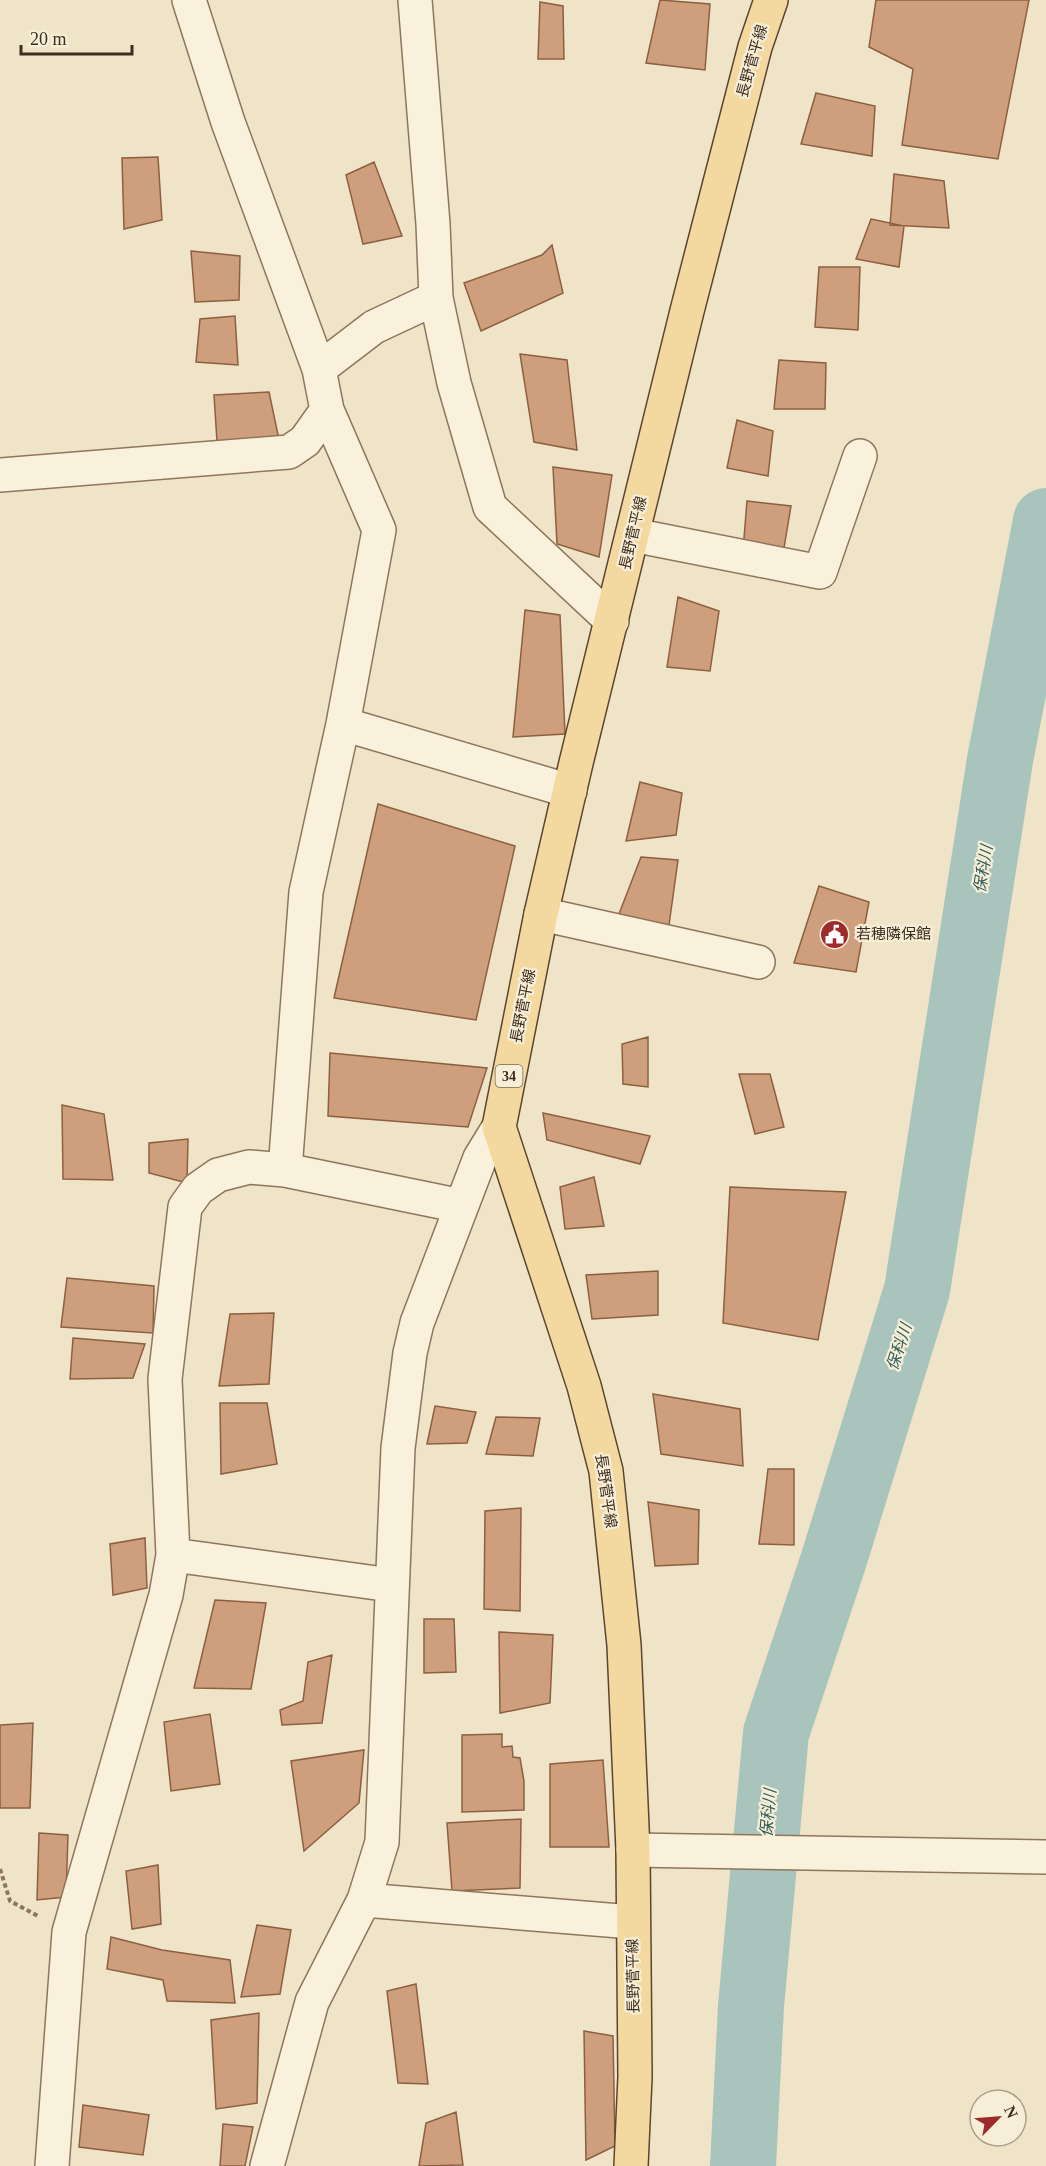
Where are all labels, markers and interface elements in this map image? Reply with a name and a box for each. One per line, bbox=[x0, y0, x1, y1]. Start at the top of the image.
scale bar bbox=[21, 18, 132, 56]
street label: 長野菅平線 bbox=[734, 23, 770, 99]
text: 20 m bbox=[30, 29, 67, 49]
street label: 長野菅平線 bbox=[617, 495, 649, 571]
water label: 保科川 bbox=[971, 842, 995, 894]
public building icon: 若穂隣保館 bbox=[819, 918, 851, 950]
place label: 若穂隣保館 bbox=[856, 926, 931, 942]
street label: 長野菅平線 bbox=[508, 968, 538, 1044]
road number: 34 bbox=[496, 1065, 522, 1087]
water label: 保科川 bbox=[883, 1320, 915, 1372]
street label: 長野菅平線 bbox=[593, 1453, 619, 1529]
water label: 保科川 bbox=[757, 1786, 779, 1838]
street label: 長野菅平線 bbox=[624, 1938, 642, 2014]
north arrow bbox=[968, 2088, 1028, 2148]
text: N bbox=[1001, 2103, 1021, 2121]

